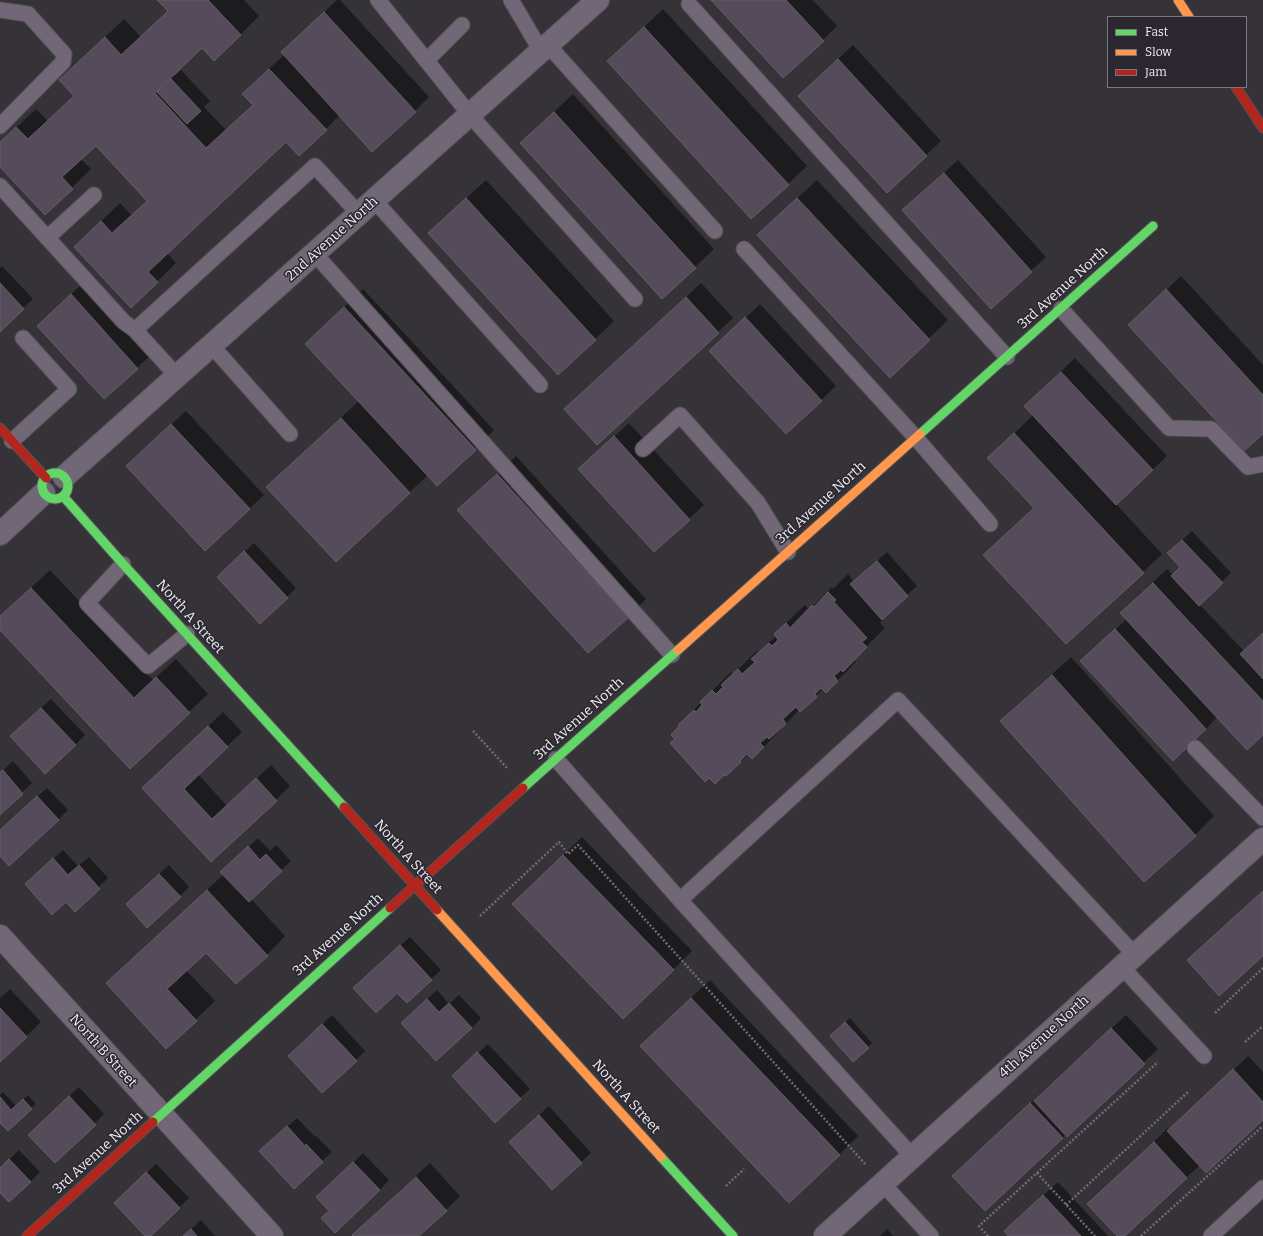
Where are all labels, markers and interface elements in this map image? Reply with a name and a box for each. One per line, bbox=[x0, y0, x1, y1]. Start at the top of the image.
legend bbox=[1107, 16, 1247, 88]
text: Fast bbox=[1145, 25, 1168, 39]
text: Slow bbox=[1145, 45, 1172, 59]
text: Jam bbox=[1145, 65, 1167, 79]
street label: 2nd Avenue North bbox=[282, 193, 382, 285]
street label: 3rd Avenue North bbox=[1014, 243, 1112, 333]
street label: 3rd Avenue North bbox=[772, 458, 870, 548]
street label: North A Street bbox=[152, 577, 228, 657]
street label: 3rd Avenue North bbox=[530, 674, 628, 764]
street label: North A Street bbox=[370, 817, 446, 897]
street label: 3rd Avenue North bbox=[289, 890, 387, 980]
street label: 4th Avenue North bbox=[996, 992, 1092, 1082]
street label: North B Street bbox=[66, 1011, 140, 1091]
street label: North A Street bbox=[588, 1057, 664, 1137]
street label: 3rd Avenue North bbox=[49, 1108, 147, 1198]

